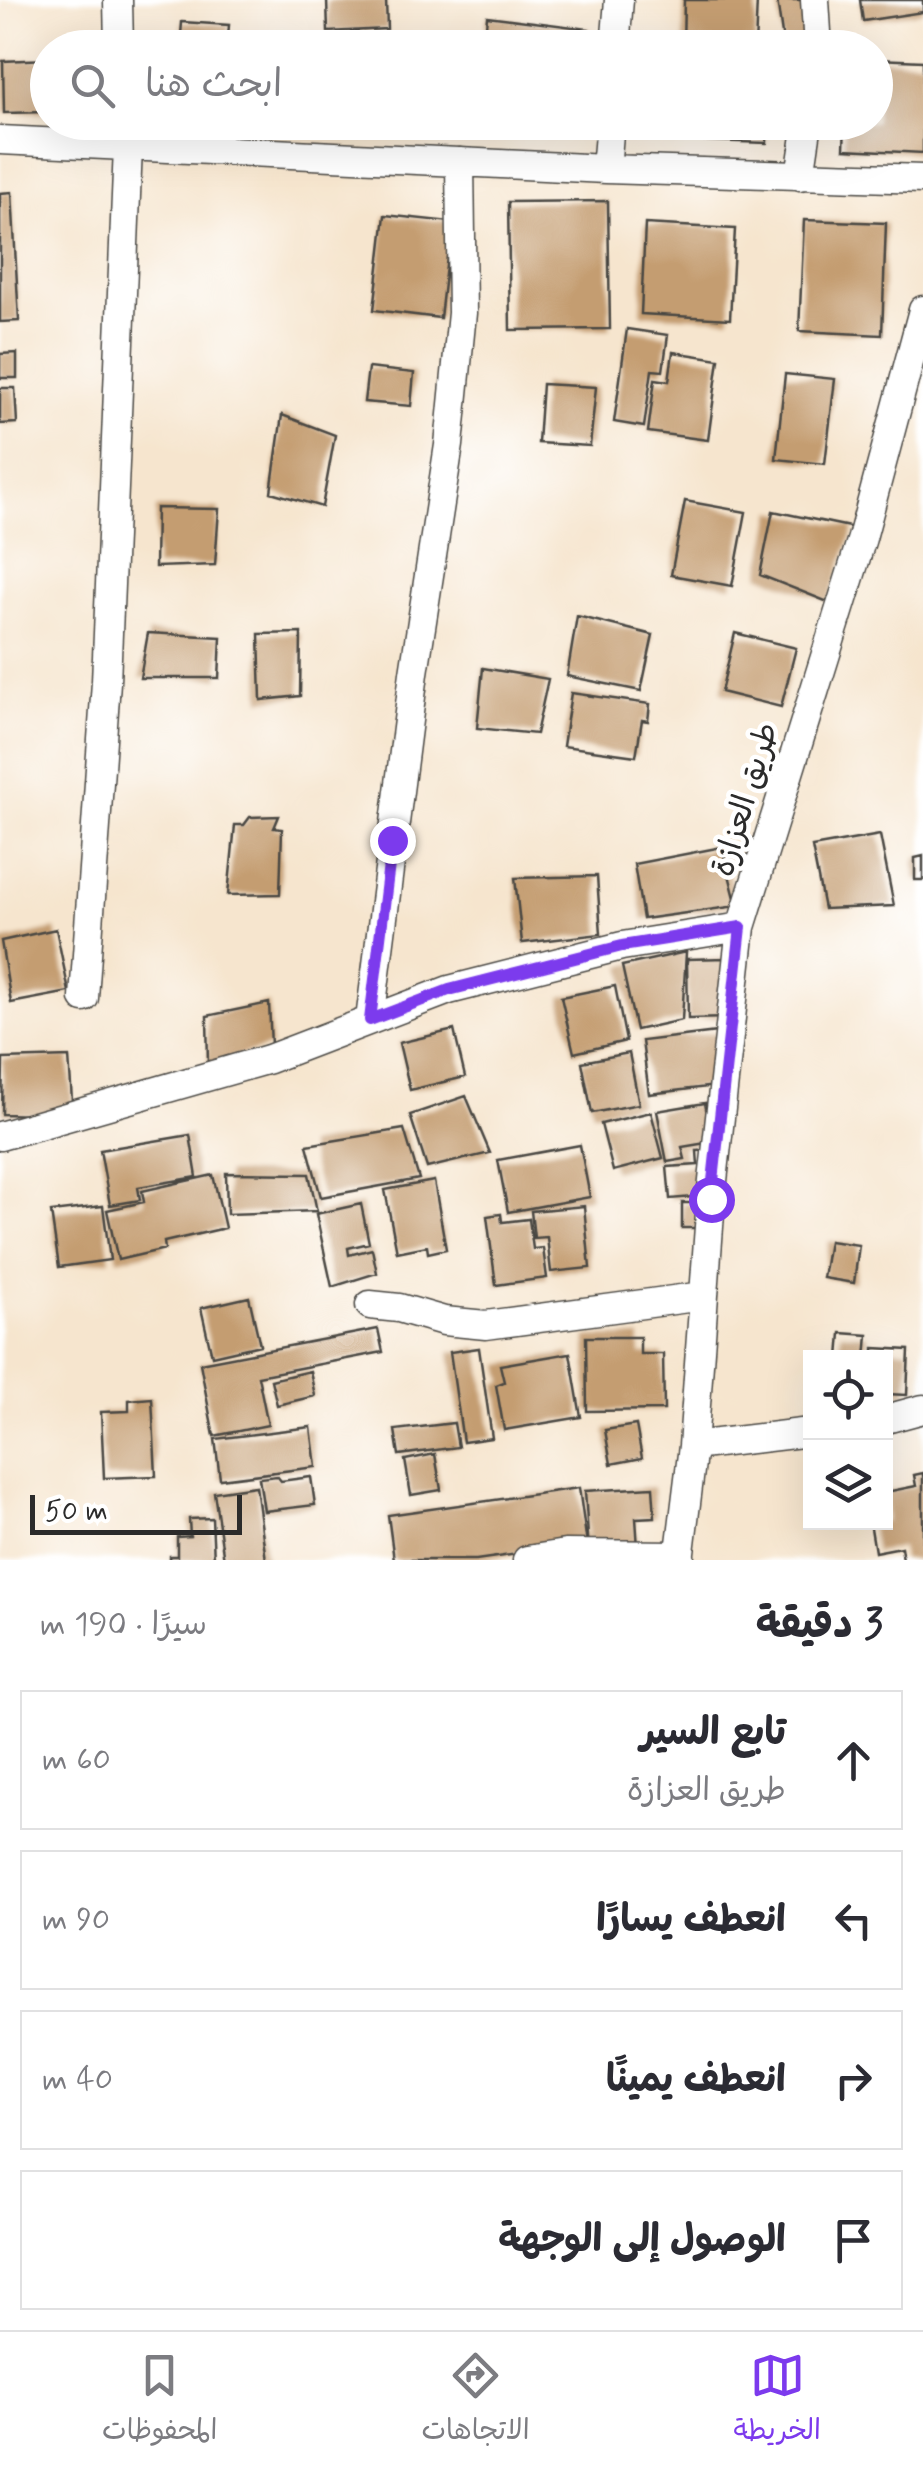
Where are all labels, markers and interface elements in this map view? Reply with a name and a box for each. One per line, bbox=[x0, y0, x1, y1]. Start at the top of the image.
search box bbox=[30, 30, 893, 140]
icon: search bbox=[65, 58, 120, 113]
text: ابحث هنا bbox=[145, 61, 282, 110]
street label: طريق العزازة bbox=[703, 717, 789, 882]
route end bbox=[370, 818, 416, 864]
route start bbox=[689, 1177, 735, 1223]
map controls bbox=[803, 1350, 893, 1530]
button: locate bbox=[803, 1350, 893, 1440]
button: layers bbox=[803, 1440, 893, 1530]
scale bar bbox=[30, 1490, 242, 1534]
text: 50 m bbox=[45, 1494, 108, 1531]
text: 3 دقيقة bbox=[756, 1598, 883, 1653]
text: سيرًا · 190 m bbox=[40, 1604, 207, 1646]
text: تابع السير bbox=[640, 1709, 786, 1758]
icon: ahead bbox=[826, 1733, 881, 1788]
text: 60 m bbox=[42, 1739, 111, 1781]
text: طريق العزازة bbox=[627, 1770, 786, 1812]
icon: left bbox=[826, 1893, 881, 1948]
text: انعطف يسارًا bbox=[596, 1896, 786, 1945]
text: 90 m bbox=[42, 1899, 110, 1941]
icon: right bbox=[826, 2053, 881, 2108]
text: انعطف يمينًا bbox=[606, 2056, 786, 2105]
text: 40 m bbox=[42, 2059, 113, 2101]
icon: arrive bbox=[826, 2213, 881, 2268]
text: الوصول إلى الوجهة bbox=[498, 2216, 786, 2265]
tab: المحفوظات bbox=[102, 2348, 217, 2454]
tab: الاتجاهات bbox=[421, 2348, 530, 2454]
tab: الخريطة bbox=[734, 2348, 821, 2454]

